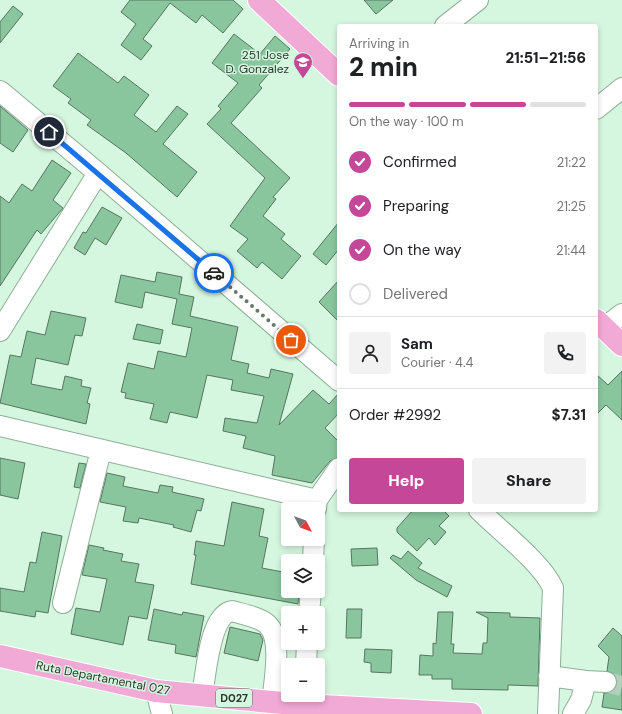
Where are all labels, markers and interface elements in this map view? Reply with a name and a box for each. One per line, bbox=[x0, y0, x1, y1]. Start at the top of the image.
text: Arriving in bbox=[349, 35, 409, 52]
place label: 251 Jose D. Gonzalez bbox=[225, 47, 289, 77]
text: 21:51–21:56 bbox=[506, 48, 586, 68]
text: 2 min bbox=[349, 50, 418, 84]
school or university icon: 251 Jose D. Gonzalez bbox=[292, 51, 314, 79]
text: On the way · 100 m bbox=[349, 113, 464, 130]
pin bbox=[32, 115, 66, 149]
icon: home bbox=[38, 121, 60, 143]
icon: check bbox=[349, 151, 371, 173]
text: Confirmed bbox=[383, 152, 457, 172]
text: 21:22 bbox=[557, 154, 586, 171]
icon: check bbox=[349, 195, 371, 217]
text: Preparing bbox=[383, 196, 449, 216]
text: 21:25 bbox=[556, 198, 586, 215]
icon: check bbox=[349, 239, 371, 261]
text: On the way bbox=[383, 240, 462, 260]
text: 21:44 bbox=[556, 242, 586, 259]
courier bbox=[194, 253, 234, 293]
icon: car bbox=[203, 262, 225, 284]
text: Delivered bbox=[383, 284, 448, 304]
pin bbox=[274, 323, 308, 357]
icon: bag bbox=[280, 329, 302, 351]
button: person bbox=[349, 332, 391, 374]
button: phone bbox=[544, 332, 586, 374]
text: Sam bbox=[401, 334, 433, 354]
text: Courier · 4.4 bbox=[401, 354, 473, 371]
text: Order #2992 bbox=[349, 405, 441, 425]
text: $7.31 bbox=[552, 405, 586, 425]
button: Help bbox=[349, 458, 464, 504]
button: Share bbox=[472, 458, 586, 504]
north arrow bbox=[281, 502, 325, 546]
map controls bbox=[281, 502, 325, 702]
button: layers bbox=[281, 554, 325, 598]
button: + bbox=[281, 606, 325, 650]
street label: Ruta Departamental 027 bbox=[35, 657, 171, 699]
button: − bbox=[281, 658, 325, 702]
road number: D027 bbox=[216, 689, 252, 707]

